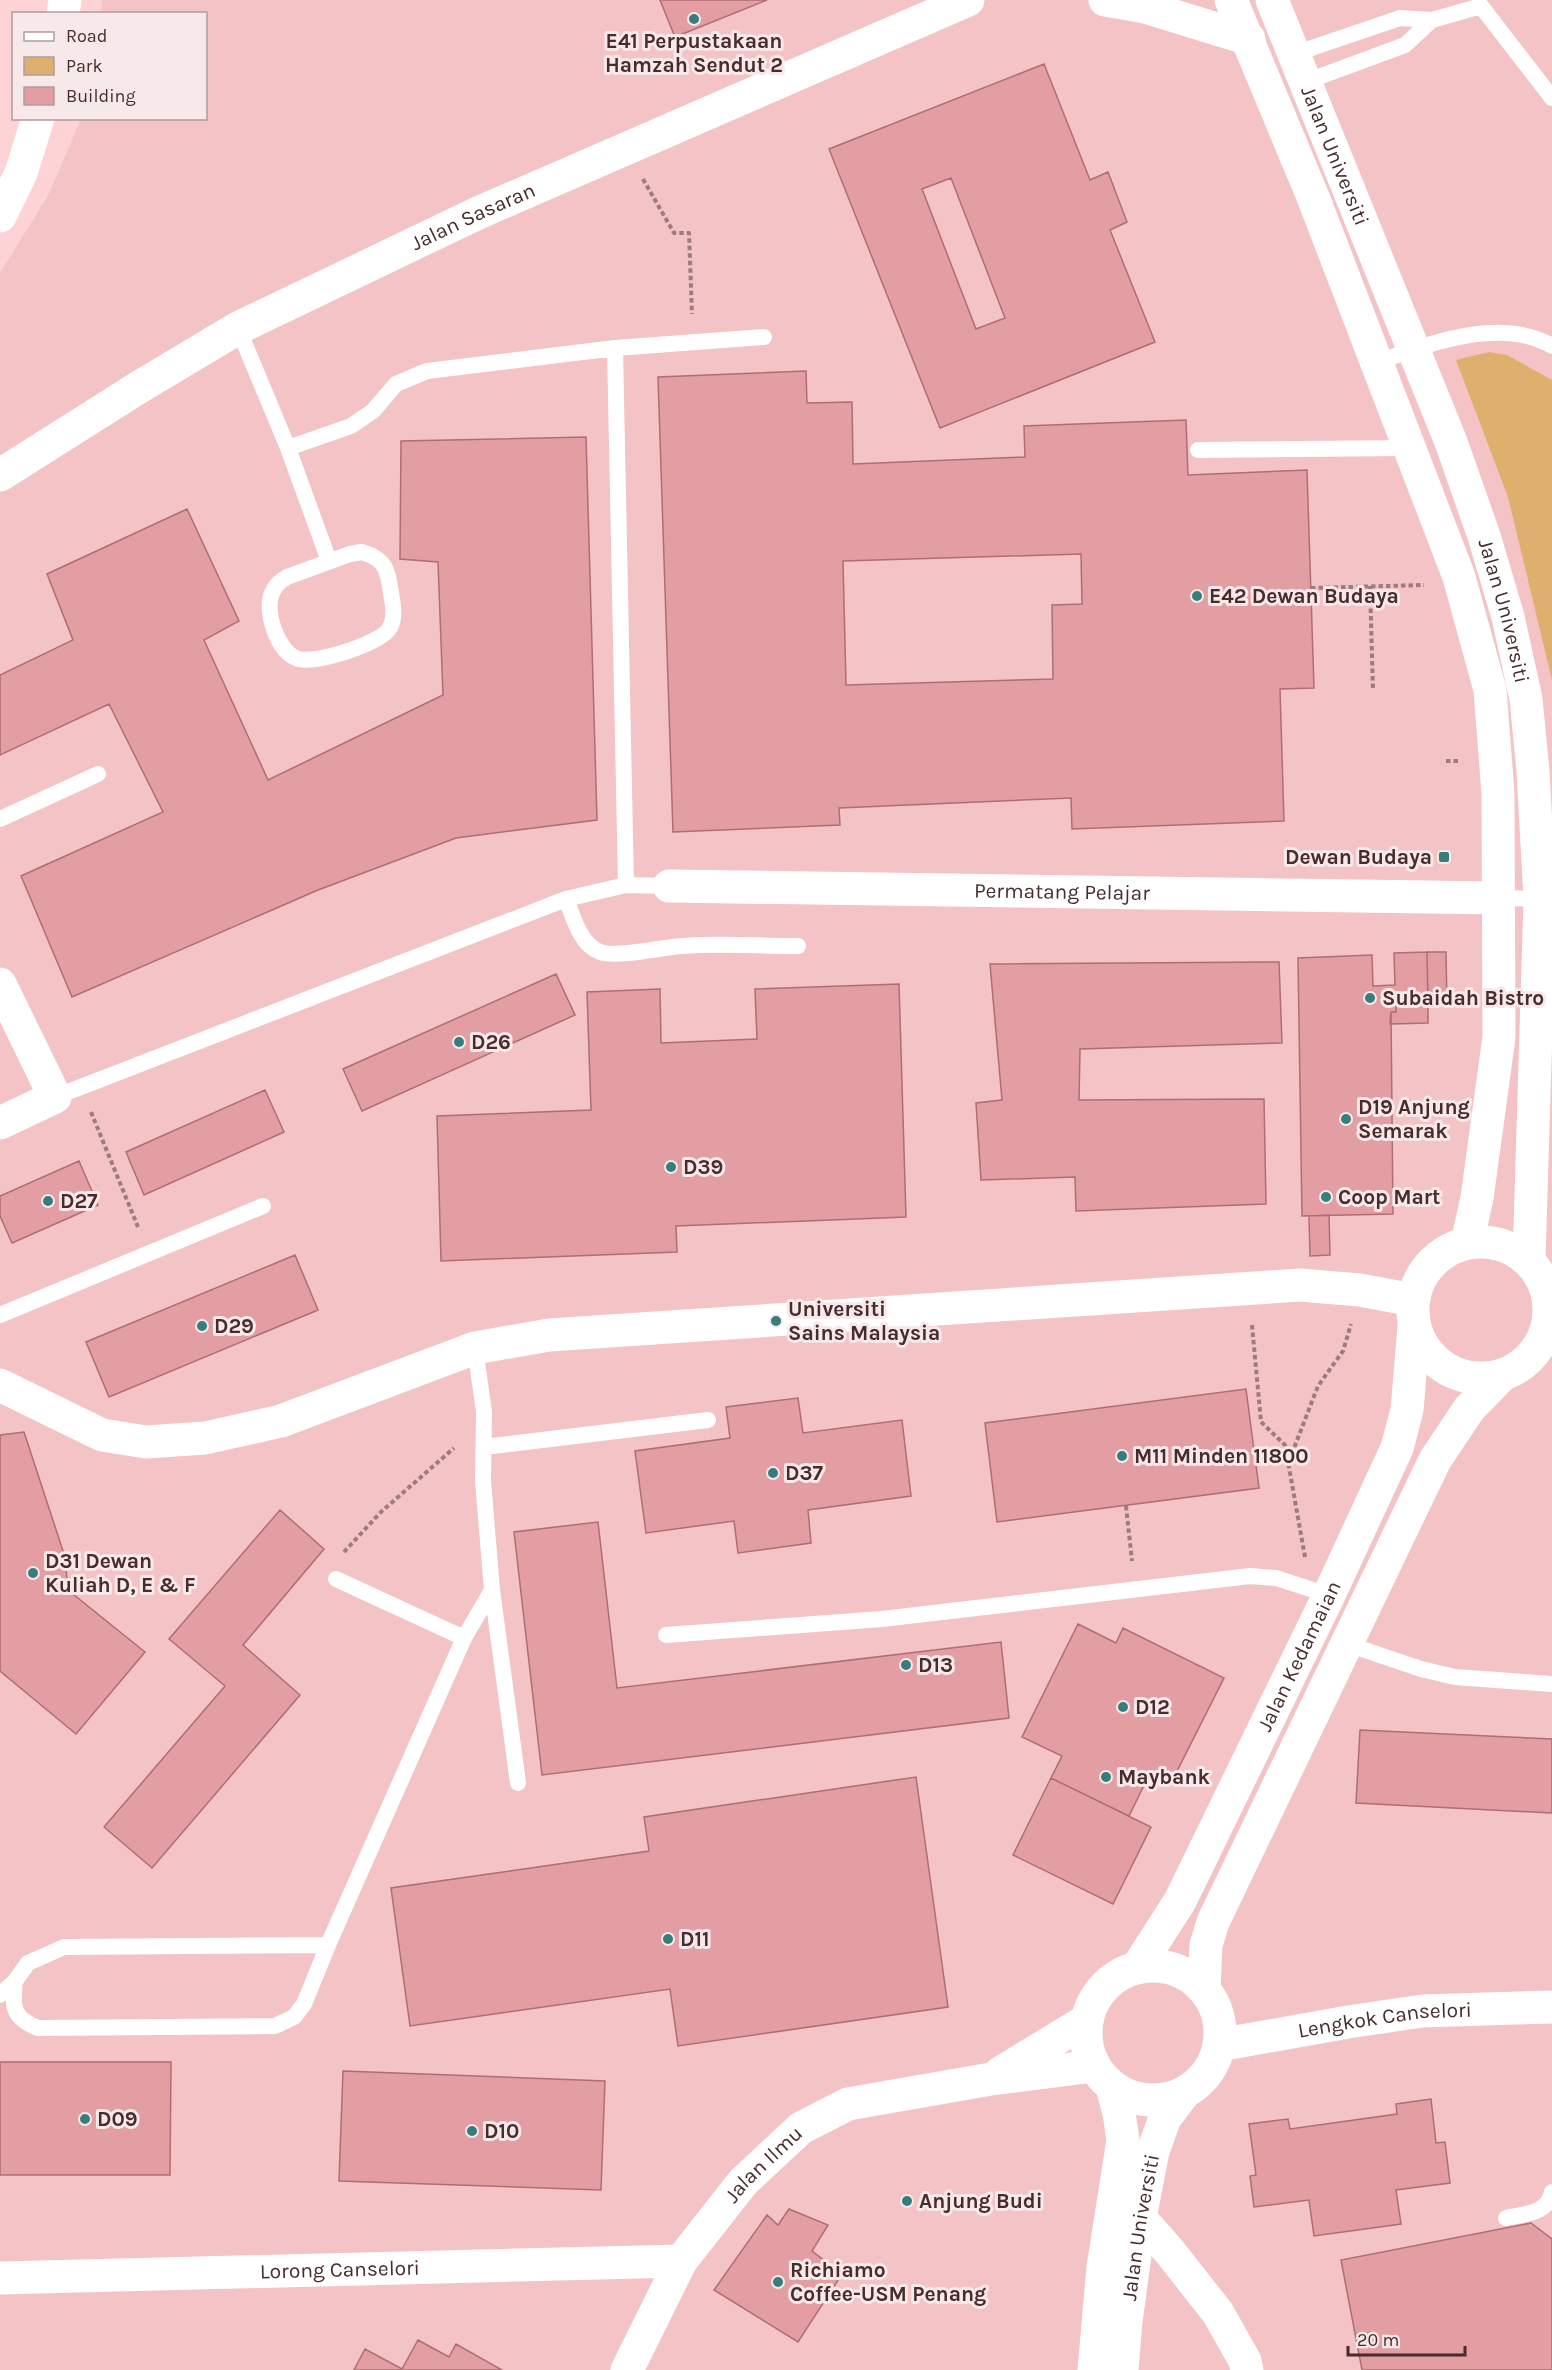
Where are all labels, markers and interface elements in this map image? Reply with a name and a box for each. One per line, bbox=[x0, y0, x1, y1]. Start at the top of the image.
legend bbox=[12, 12, 207, 120]
marker: E41 Perpustakaan Hamzah Sendut 2 bbox=[687, 12, 701, 26]
text: Road bbox=[66, 25, 107, 47]
place label: E41 Perpustakaan Hamzah Sendut 2 bbox=[605, 29, 783, 77]
text: Park bbox=[66, 55, 103, 77]
street label: Jalan Universiti bbox=[1296, 82, 1374, 229]
text: Building bbox=[66, 85, 136, 107]
street label: Jalan Sasaran bbox=[407, 178, 539, 255]
street label: Jalan Universiti bbox=[1473, 536, 1534, 685]
place label: E42 Dewan Budaya bbox=[1209, 584, 1399, 608]
marker: E42 Dewan Budaya bbox=[1190, 589, 1204, 603]
place label: Dewan Budaya bbox=[1285, 845, 1432, 869]
marker: Dewan Budaya bbox=[1437, 850, 1451, 864]
street label: Permatang Pelajar bbox=[974, 878, 1150, 905]
place label: Subaidah Bistro bbox=[1382, 986, 1544, 1010]
marker: Subaidah Bistro bbox=[1363, 991, 1377, 1005]
place label: D26 bbox=[471, 1030, 511, 1054]
marker: D26 bbox=[452, 1035, 466, 1049]
place label: D19 Anjung Semarak bbox=[1358, 1095, 1470, 1143]
marker: D19 Anjung Semarak bbox=[1339, 1112, 1353, 1126]
place label: D39 bbox=[683, 1155, 723, 1179]
marker: D39 bbox=[664, 1160, 678, 1174]
place label: Coop Mart bbox=[1338, 1185, 1440, 1209]
place label: D27 bbox=[60, 1189, 98, 1213]
marker: Coop Mart bbox=[1319, 1190, 1333, 1204]
marker: D27 bbox=[41, 1194, 55, 1208]
place label: Universiti Sains Malaysia bbox=[788, 1297, 940, 1345]
place label: D29 bbox=[214, 1314, 254, 1338]
marker: Universiti Sains Malaysia bbox=[769, 1314, 783, 1328]
marker: D29 bbox=[195, 1319, 209, 1333]
place label: M11 Minden 11800 bbox=[1134, 1444, 1309, 1468]
marker: M11 Minden 11800 bbox=[1115, 1449, 1129, 1463]
place label: D37 bbox=[785, 1461, 823, 1485]
marker: D37 bbox=[766, 1466, 780, 1480]
place label: D31 Dewan Kuliah D, E & F bbox=[45, 1549, 196, 1597]
marker: D31 Dewan Kuliah D, E & F bbox=[26, 1566, 40, 1580]
street label: Jalan Kedamaian bbox=[1252, 1577, 1346, 1735]
place label: D13 bbox=[918, 1653, 953, 1677]
marker: D13 bbox=[899, 1658, 913, 1672]
place label: D12 bbox=[1135, 1695, 1170, 1719]
marker: D12 bbox=[1116, 1700, 1130, 1714]
place label: Maybank bbox=[1118, 1765, 1210, 1789]
marker: Maybank bbox=[1099, 1770, 1113, 1784]
place label: D11 bbox=[680, 1927, 709, 1951]
marker: D11 bbox=[661, 1932, 675, 1946]
street label: Lengkok Canselori bbox=[1296, 1997, 1472, 2043]
place label: D09 bbox=[97, 2107, 138, 2131]
marker: D09 bbox=[78, 2112, 92, 2126]
place label: D10 bbox=[484, 2119, 519, 2143]
street label: Jalan Ilmu bbox=[720, 2121, 807, 2207]
marker: D10 bbox=[465, 2124, 479, 2138]
street label: Jalan Universiti bbox=[1117, 2152, 1164, 2302]
place label: Anjung Budi bbox=[919, 2189, 1043, 2213]
marker: Anjung Budi bbox=[900, 2194, 914, 2208]
street label: Lorong Canselori bbox=[260, 2256, 420, 2284]
place label: Richiamo Coffee-USM Penang bbox=[790, 2258, 986, 2306]
marker: Richiamo Coffee-USM Penang bbox=[771, 2275, 785, 2289]
scale bar bbox=[1348, 2319, 1465, 2357]
text: 20 m bbox=[1357, 2329, 1399, 2351]

